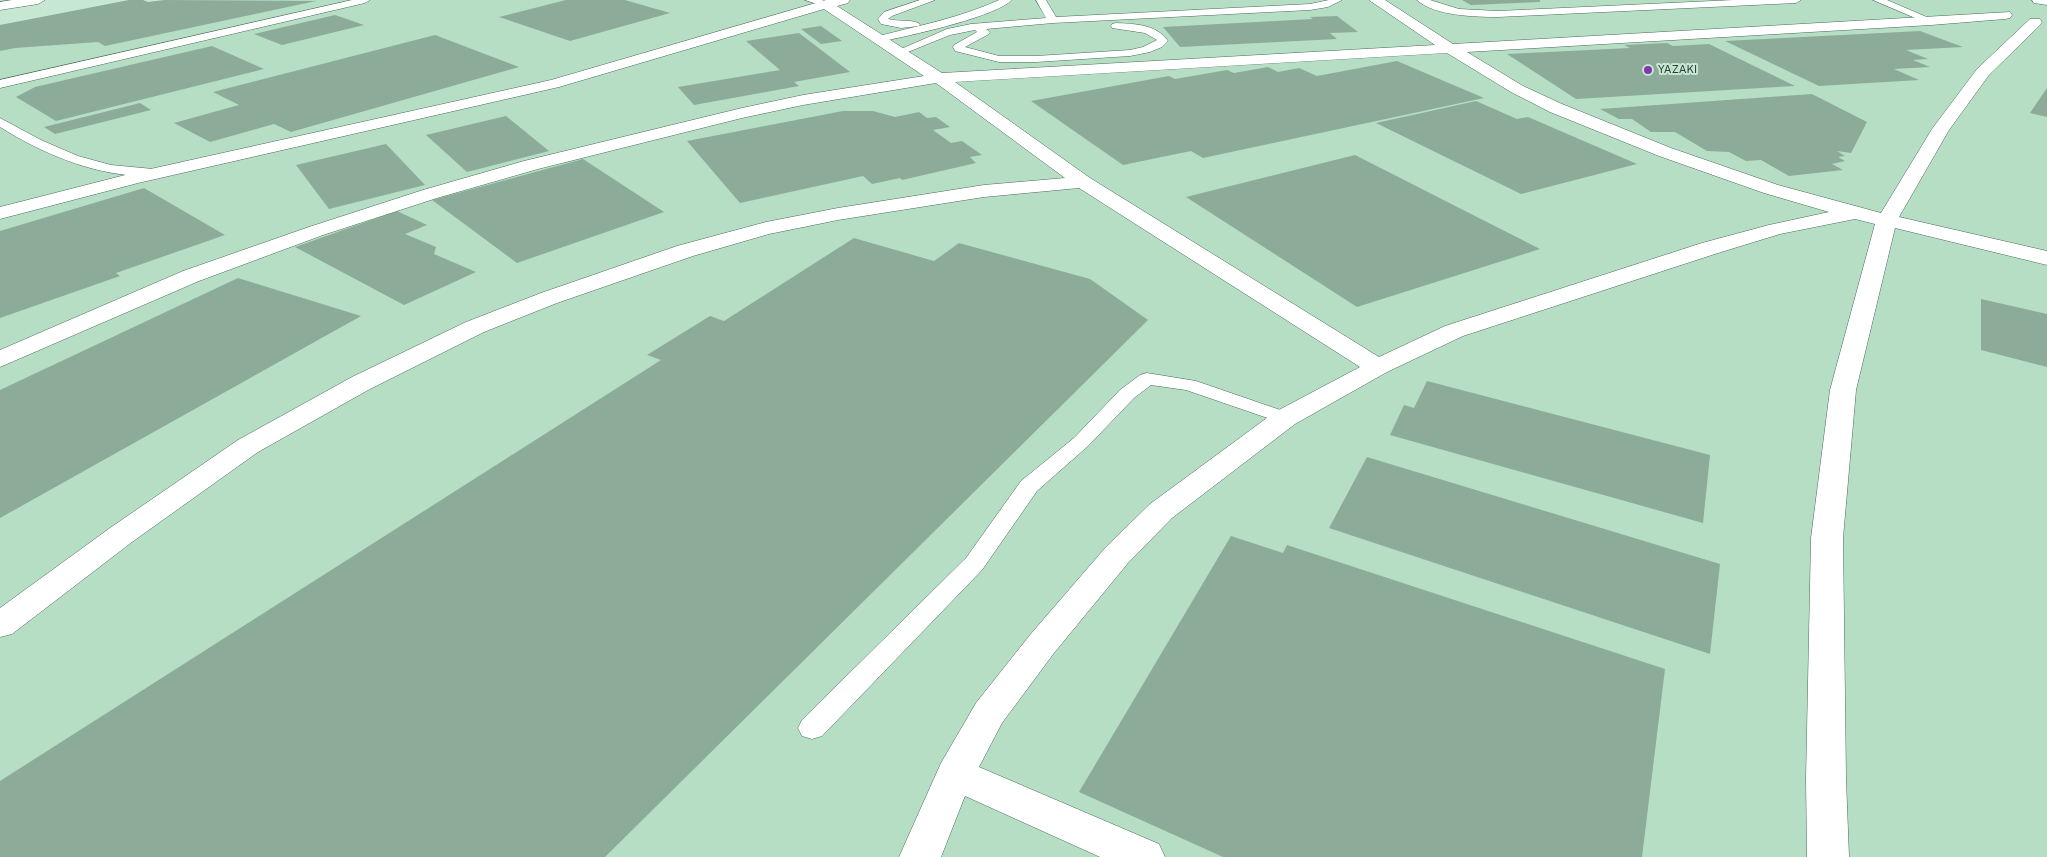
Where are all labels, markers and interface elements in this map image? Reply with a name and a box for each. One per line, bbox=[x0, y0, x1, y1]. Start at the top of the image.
place label: YAZAKI bbox=[1658, 63, 1697, 77]
marker: YAZAKI bbox=[1642, 64, 1654, 76]

